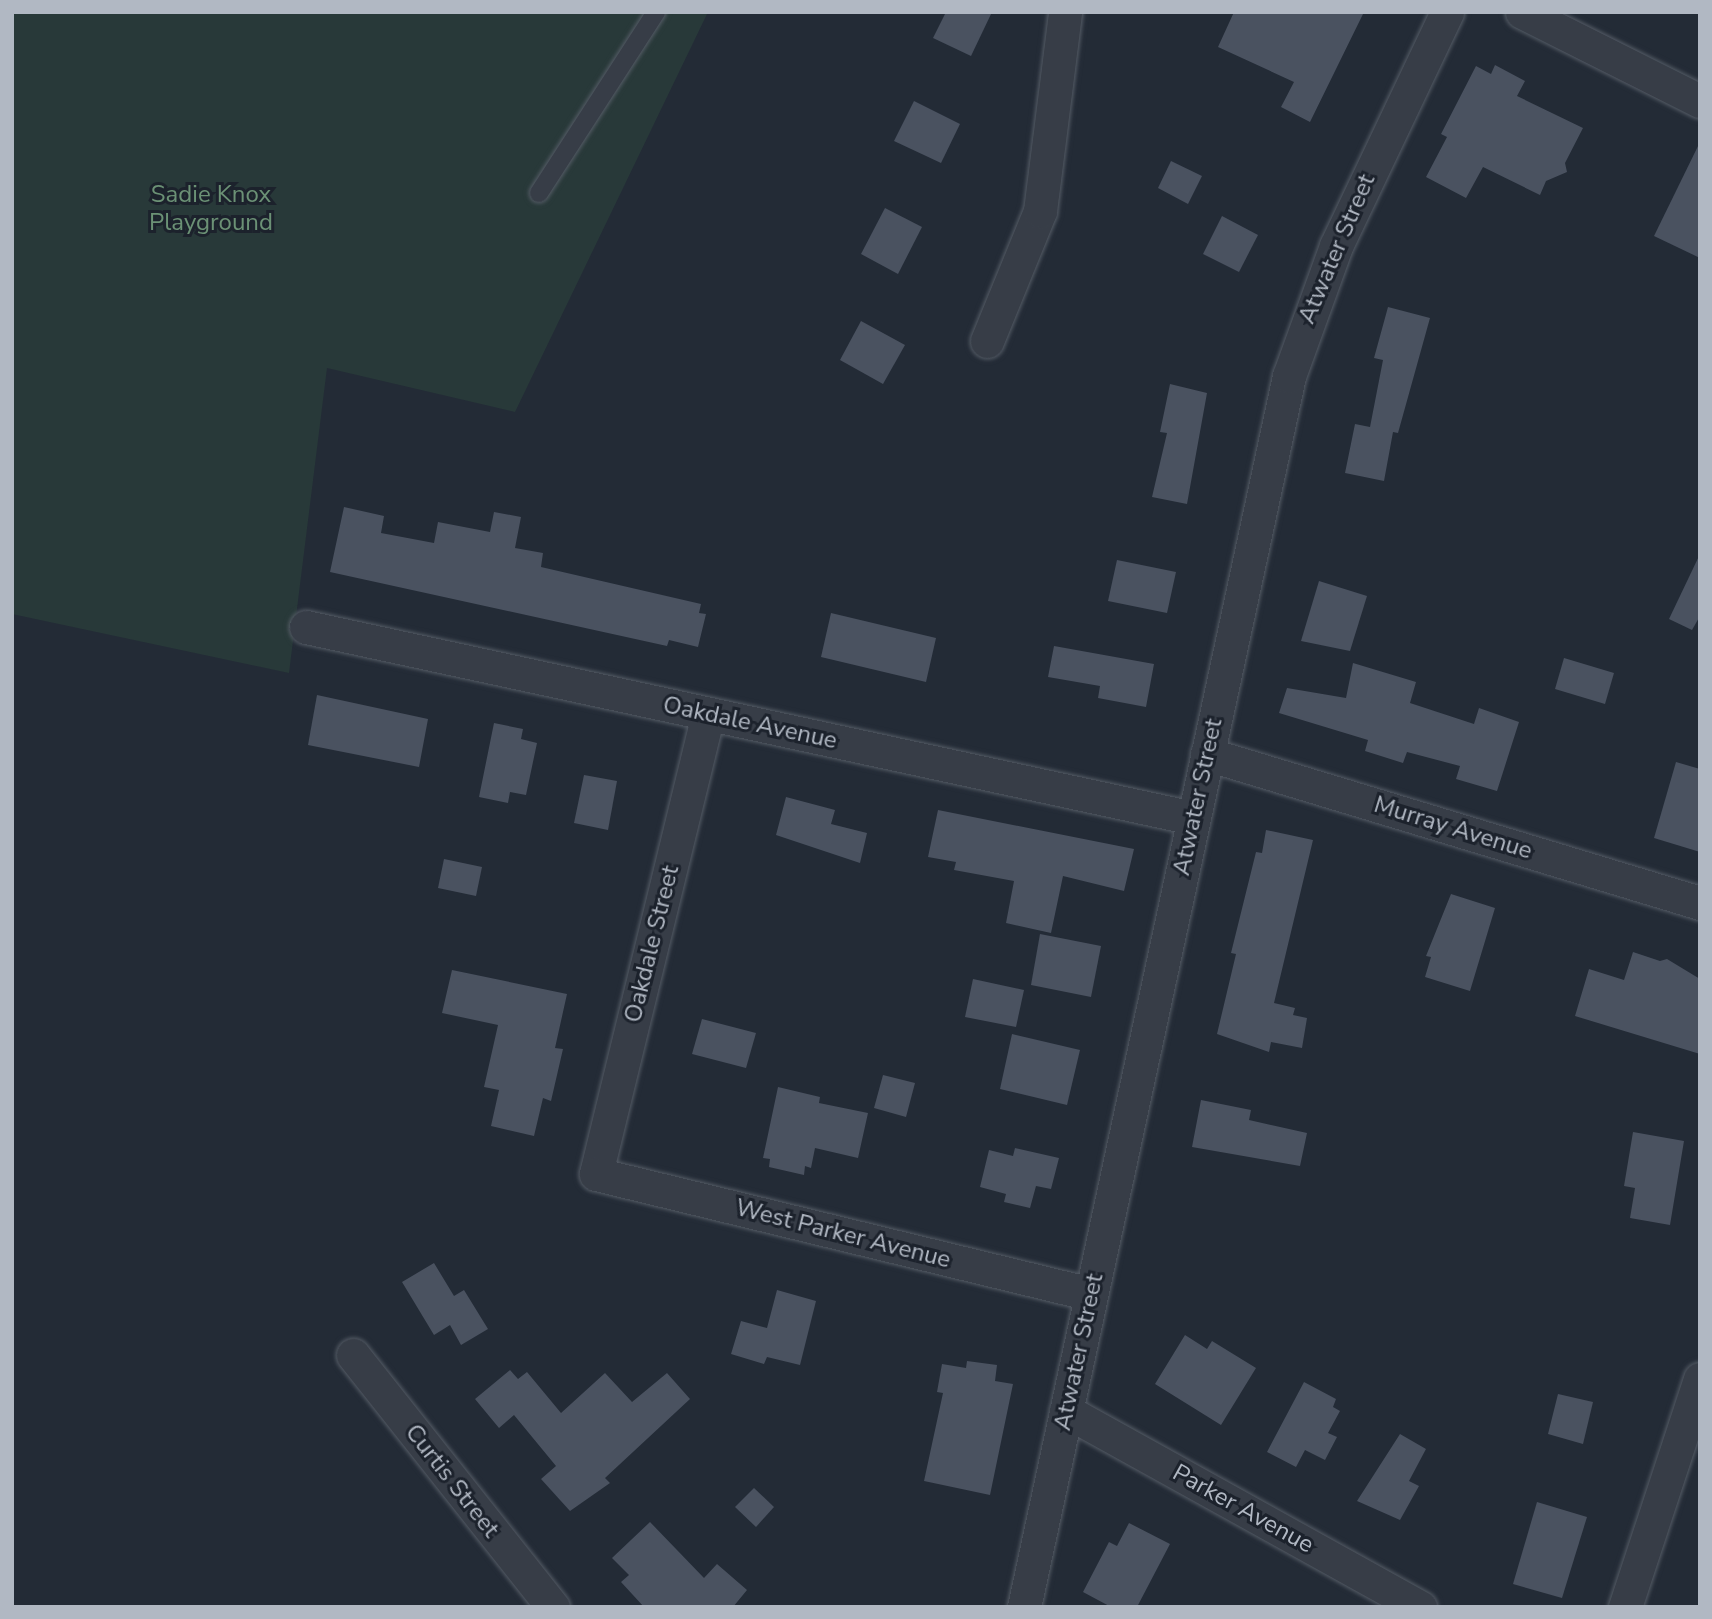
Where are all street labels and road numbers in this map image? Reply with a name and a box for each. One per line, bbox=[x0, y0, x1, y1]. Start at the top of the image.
street label: Atwater Street bbox=[1293, 170, 1381, 328]
street label: Oakdale Avenue bbox=[660, 691, 840, 755]
street label: Atwater Street bbox=[1167, 716, 1229, 878]
street label: Murray Avenue bbox=[1370, 790, 1536, 866]
street label: Oakdale Street bbox=[619, 862, 685, 1026]
street label: West Parker Avenue bbox=[732, 1193, 954, 1275]
street label: Atwater Street bbox=[1048, 1271, 1110, 1433]
street label: Curtis Street bbox=[399, 1419, 505, 1543]
street label: Parker Avenue bbox=[1167, 1458, 1319, 1560]

